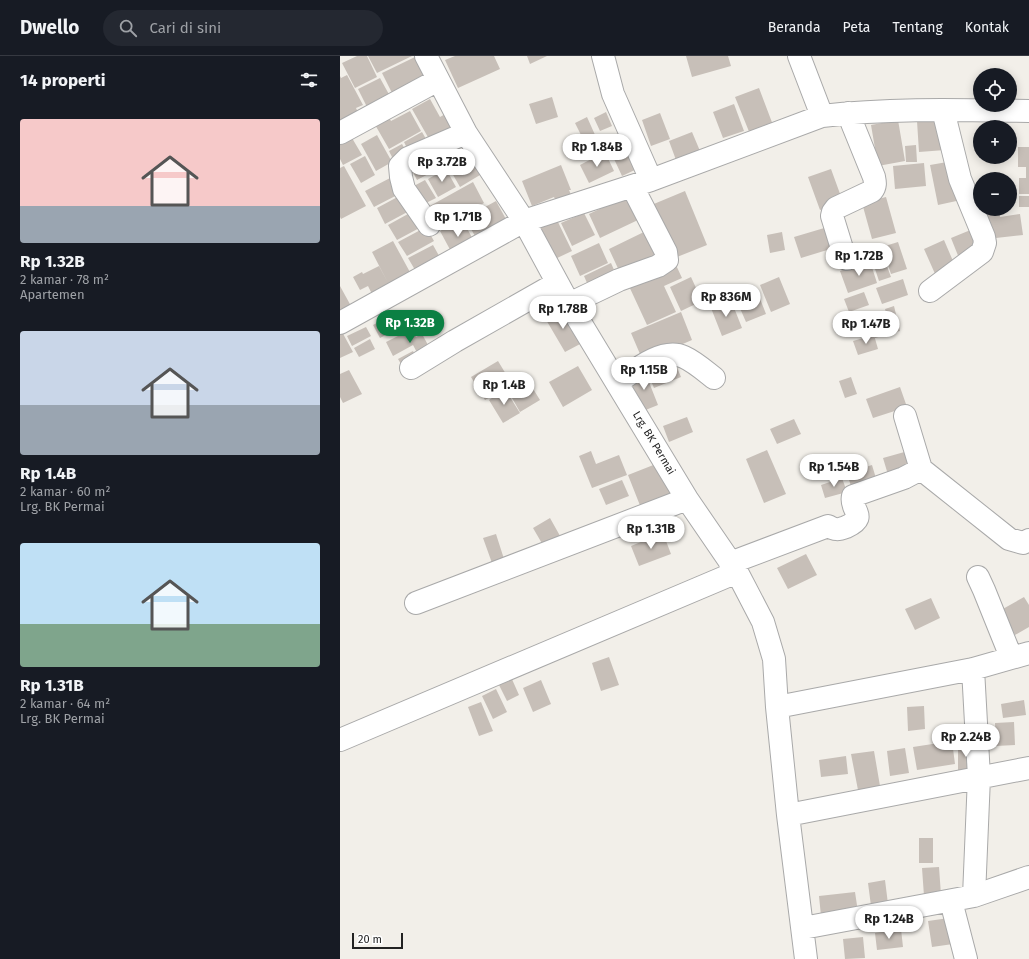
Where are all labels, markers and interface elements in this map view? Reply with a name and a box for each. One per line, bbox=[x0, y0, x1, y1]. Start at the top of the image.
search box bbox=[103, 10, 383, 46]
text: Dwello bbox=[20, 16, 79, 39]
icon: search bbox=[117, 17, 139, 39]
text: Cari di sini bbox=[149, 19, 221, 37]
text: Beranda bbox=[768, 19, 821, 36]
text: Peta bbox=[843, 19, 870, 36]
text: Tentang bbox=[892, 19, 943, 36]
text: Kontak bbox=[965, 19, 1009, 36]
map controls bbox=[973, 68, 1017, 216]
button: locate bbox=[973, 68, 1017, 112]
icon: filters bbox=[298, 69, 320, 91]
text: 14 properti bbox=[20, 70, 106, 91]
button: + bbox=[973, 120, 1017, 164]
pin: Rp 1.84B bbox=[556, 134, 638, 168]
text: Rp 1.84B bbox=[572, 139, 622, 154]
icon: home bbox=[134, 145, 206, 217]
pin: Rp 3.72B bbox=[401, 149, 483, 183]
text: Rp 3.72B bbox=[417, 154, 467, 169]
button: − bbox=[973, 172, 1017, 216]
pin: Rp 1.71B bbox=[417, 204, 499, 238]
text: Rp 1.71B bbox=[434, 209, 482, 224]
pin: Rp 1.72B bbox=[818, 243, 900, 277]
text: Rp 1.72B bbox=[835, 248, 883, 263]
text: Rp 1.32B bbox=[20, 251, 85, 272]
text: 2 kamar · 78 m² bbox=[20, 272, 109, 287]
pin: Rp 836M bbox=[689, 284, 763, 318]
text: Apartemen bbox=[20, 287, 85, 302]
text: Rp 836M bbox=[701, 289, 751, 304]
pin: Rp 1.78B bbox=[522, 296, 604, 330]
text: Rp 1.78B bbox=[538, 301, 588, 316]
pin: Rp 1.32B bbox=[369, 310, 451, 344]
pin: Rp 1.47B bbox=[825, 311, 907, 345]
text: Rp 1.32B bbox=[385, 315, 435, 330]
text: Rp 1.47B bbox=[842, 316, 890, 331]
icon: home bbox=[134, 357, 206, 429]
pin: Rp 1.15B bbox=[603, 357, 685, 391]
text: Rp 1.15B bbox=[620, 362, 668, 377]
pin: Rp 1.4B bbox=[467, 372, 541, 406]
text: Rp 1.4B bbox=[482, 377, 526, 392]
street label: Lrg. BK Permai bbox=[630, 409, 678, 477]
pin: Rp 1.54B bbox=[793, 454, 875, 488]
text: Rp 1.54B bbox=[809, 459, 859, 474]
text: Rp 1.4B bbox=[20, 463, 76, 484]
text: 2 kamar · 60 m² bbox=[20, 484, 111, 499]
text: Lrg. BK Permai bbox=[20, 499, 105, 514]
pin: Rp 1.31B bbox=[610, 516, 692, 550]
text: Rp 1.31B bbox=[627, 521, 675, 536]
icon: home bbox=[134, 569, 206, 641]
text: Rp 1.31B bbox=[20, 675, 84, 696]
text: 2 kamar · 64 m² bbox=[20, 696, 110, 711]
text: Lrg. BK Permai bbox=[20, 711, 105, 726]
pin: Rp 2.24B bbox=[925, 724, 1007, 758]
text: Rp 2.24B bbox=[941, 729, 991, 744]
pin: Rp 1.24B bbox=[848, 906, 930, 940]
text: Rp 1.24B bbox=[864, 911, 914, 926]
scale bar bbox=[352, 931, 403, 950]
text: 20 m bbox=[358, 933, 382, 946]

